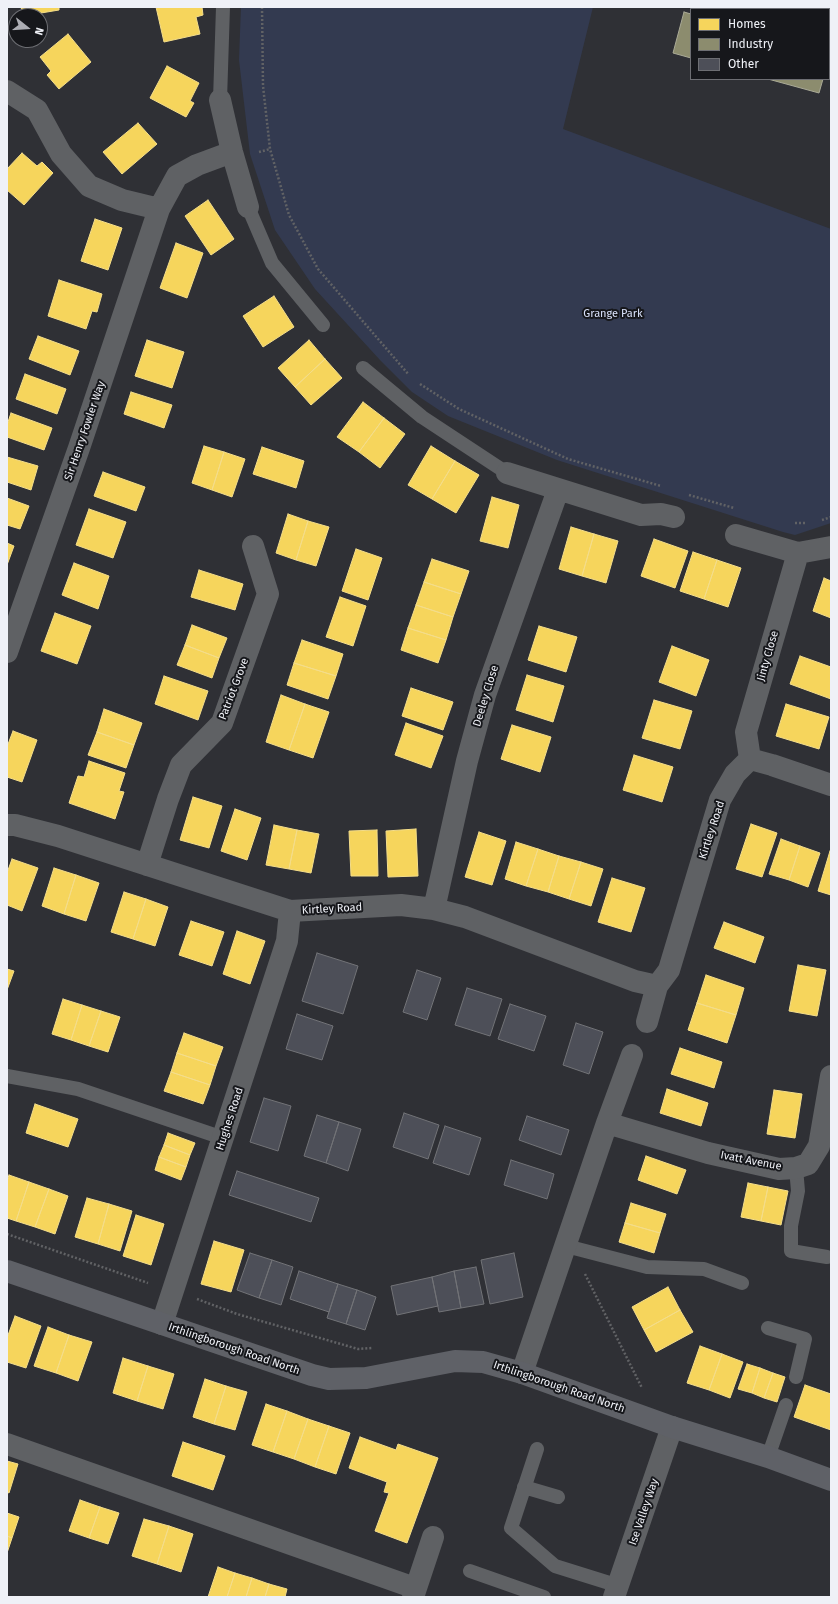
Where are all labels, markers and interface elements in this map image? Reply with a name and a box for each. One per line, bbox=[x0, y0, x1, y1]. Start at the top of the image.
north arrow bbox=[8, 8, 48, 48]
legend bbox=[690, 8, 830, 80]
text: Homes bbox=[728, 17, 766, 31]
text: N bbox=[32, 26, 46, 37]
text: Industry bbox=[728, 37, 773, 51]
text: Other bbox=[728, 57, 759, 71]
park label: Grange Park bbox=[583, 307, 643, 321]
street label: Sir Henry Fowler Way bbox=[62, 379, 108, 483]
street label: Jinty Close bbox=[755, 629, 781, 683]
street label: Patriot Grove bbox=[216, 656, 252, 722]
street label: Deeley Close bbox=[470, 664, 502, 728]
street label: Kirtley Road bbox=[696, 799, 728, 861]
street label: Kirtley Road bbox=[301, 901, 363, 917]
street label: Hughes Road bbox=[214, 1086, 246, 1152]
street label: Ivatt Avenue bbox=[719, 1149, 783, 1173]
street label: Irthlingborough Road North bbox=[167, 1320, 301, 1378]
street label: Irthlingborough Road North bbox=[492, 1358, 626, 1416]
street label: Ise Valley Way bbox=[626, 1477, 662, 1547]

